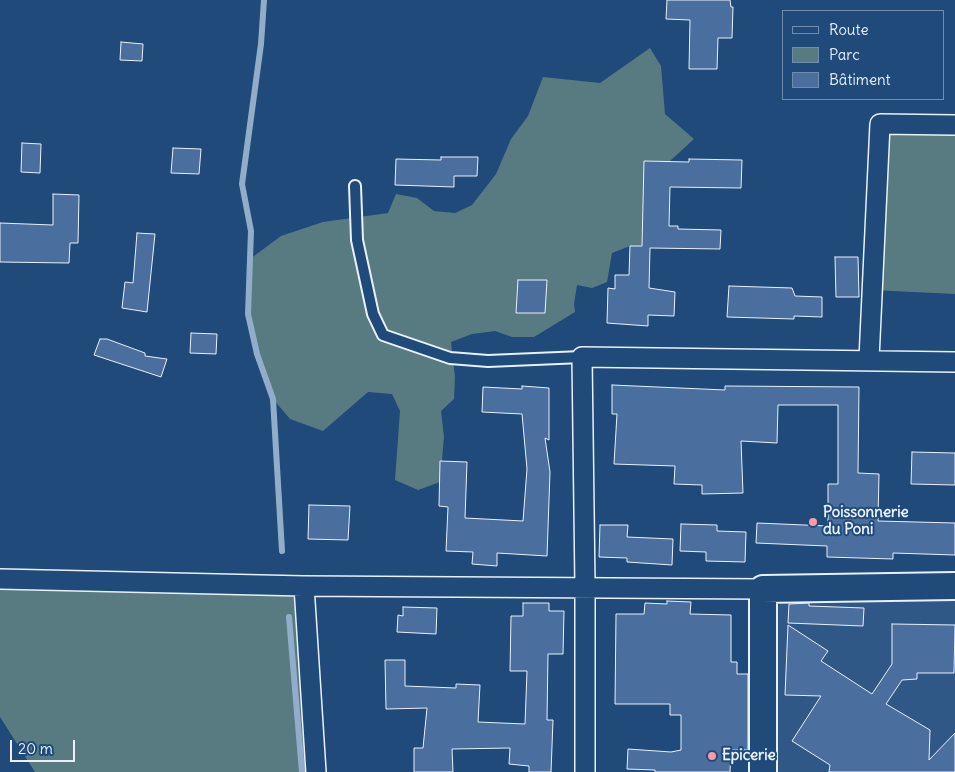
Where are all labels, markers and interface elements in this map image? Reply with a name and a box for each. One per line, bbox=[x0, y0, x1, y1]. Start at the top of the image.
legend bbox=[782, 10, 945, 100]
text: Route bbox=[829, 20, 869, 39]
text: Parc bbox=[829, 45, 860, 64]
text: Bâtiment bbox=[829, 70, 891, 89]
place label: Poissonnerie du Poni bbox=[823, 504, 909, 539]
marker: Poissonnerie du Poni bbox=[807, 516, 819, 528]
scale bar bbox=[12, 730, 78, 762]
text: 20 m bbox=[18, 739, 53, 758]
place label: Epicerie bbox=[722, 747, 776, 765]
marker: Epicerie bbox=[706, 750, 718, 762]

